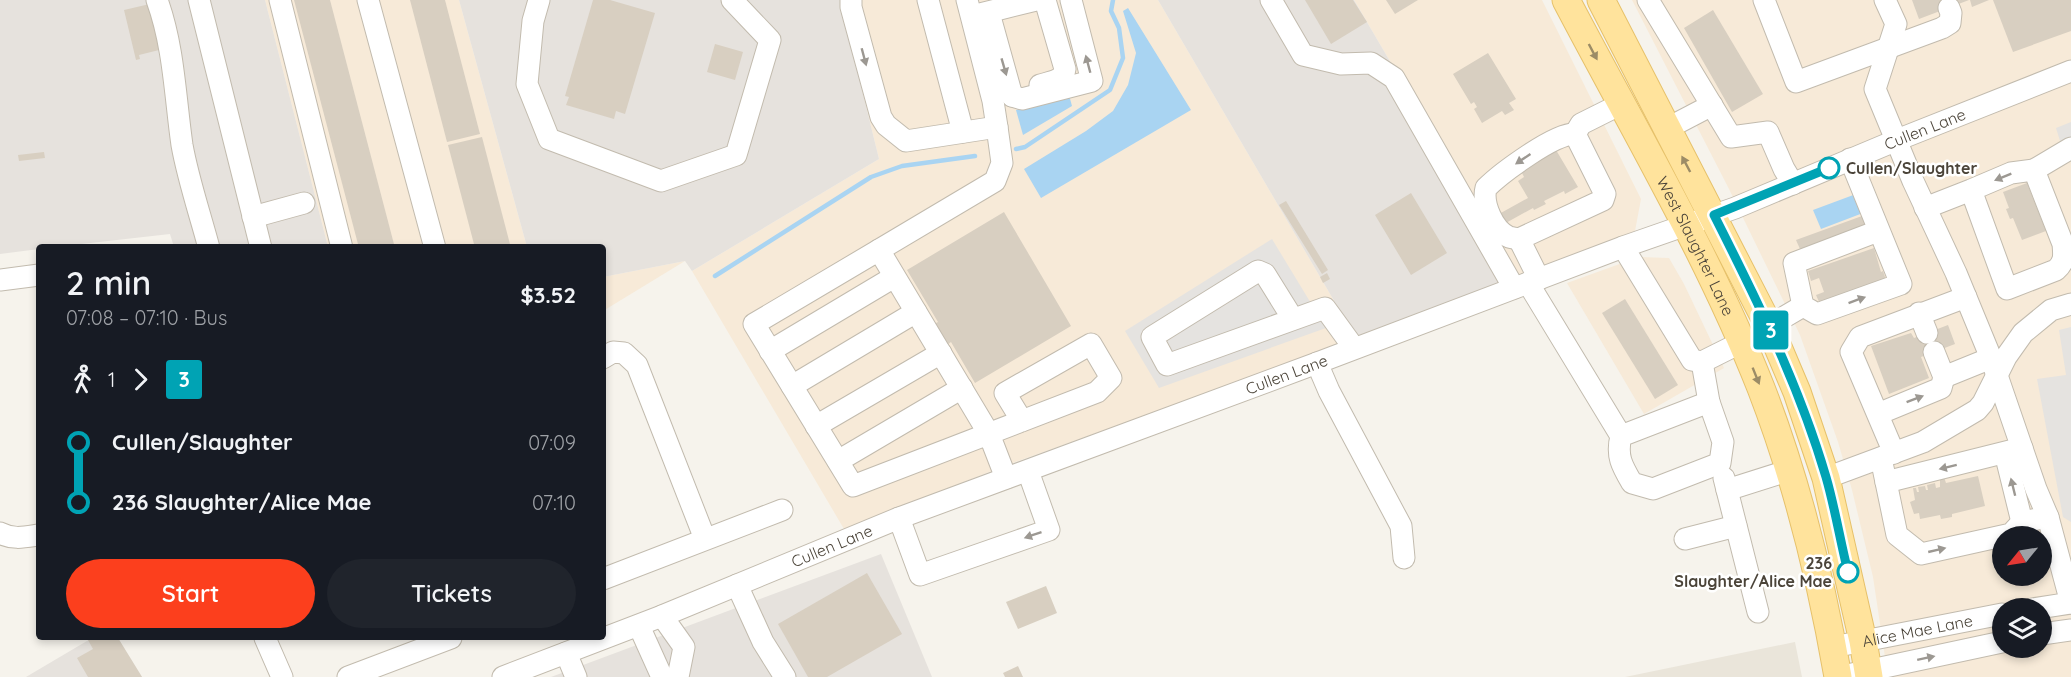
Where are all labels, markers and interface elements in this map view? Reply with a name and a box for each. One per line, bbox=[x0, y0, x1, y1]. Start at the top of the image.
one-way arrow bbox=[1588, 43, 1598, 60]
one-way arrow bbox=[860, 48, 869, 66]
one-way arrow bbox=[1083, 55, 1092, 73]
one-way arrow bbox=[1000, 58, 1009, 76]
street label: Cullen Lane bbox=[1881, 104, 1968, 154]
one-way arrow bbox=[1515, 153, 1531, 164]
one-way arrow bbox=[1682, 155, 1691, 172]
marker: Cullen/Slaughter bbox=[1818, 157, 1840, 179]
place label: Cullen/Slaughter bbox=[1846, 158, 1977, 178]
one-way arrow bbox=[1994, 172, 2012, 182]
street label: West Slaughter Lane bbox=[1652, 173, 1739, 319]
text: 2 min bbox=[66, 262, 151, 303]
text: $3.52 bbox=[520, 281, 576, 309]
one-way arrow bbox=[1848, 295, 1866, 305]
text: 07:08 – 07:10 · Bus bbox=[66, 305, 227, 330]
line badge: 3 bbox=[1752, 310, 1790, 350]
text: 3 bbox=[1765, 317, 1777, 343]
street label: Cullen Lane bbox=[1243, 350, 1330, 399]
icon: walk bbox=[66, 363, 99, 396]
icon: forward bbox=[124, 363, 157, 396]
text: 3 bbox=[178, 366, 190, 392]
text: 1 bbox=[108, 367, 115, 392]
one-way arrow bbox=[1751, 367, 1761, 385]
one-way arrow bbox=[1906, 394, 1924, 403]
text: Cullen/Slaughter bbox=[112, 428, 293, 456]
text: 07:09 bbox=[528, 430, 576, 455]
one-way arrow bbox=[1939, 462, 1957, 472]
one-way arrow bbox=[2008, 478, 2018, 497]
text: 236 Slaughter/Alice Mae bbox=[112, 488, 371, 516]
text: 07:10 bbox=[532, 490, 576, 515]
street label: Cullen Lane bbox=[788, 520, 875, 571]
north arrow bbox=[1992, 526, 2052, 586]
map controls bbox=[1992, 526, 2052, 658]
one-way arrow bbox=[1024, 531, 1042, 541]
one-way arrow bbox=[1928, 545, 1946, 555]
place label: 236 Slaughter/Alice Mae bbox=[1674, 553, 1832, 591]
button: Start bbox=[66, 559, 315, 628]
button: Tickets bbox=[327, 559, 576, 628]
marker: 236 Slaughter/Alice Mae bbox=[1837, 561, 1859, 583]
button: layers bbox=[1992, 598, 2052, 658]
street label: Alice Mae Lane bbox=[1860, 610, 1974, 651]
one-way arrow bbox=[1917, 653, 1936, 662]

